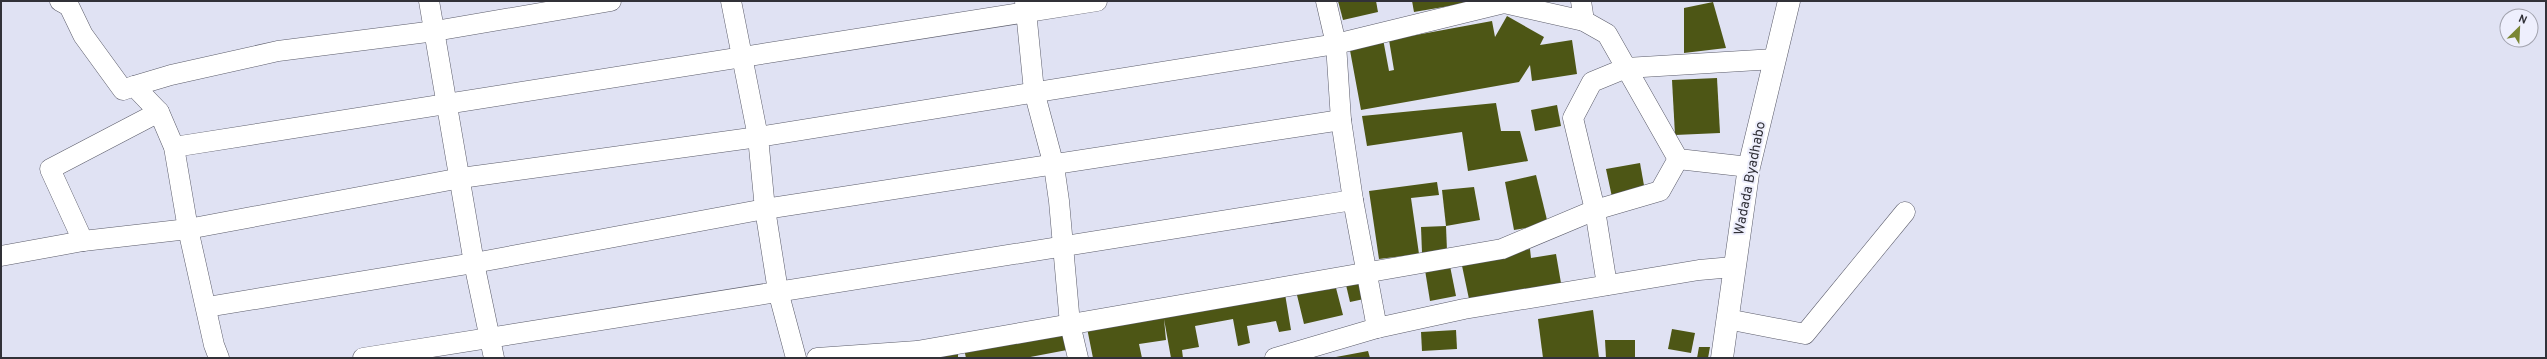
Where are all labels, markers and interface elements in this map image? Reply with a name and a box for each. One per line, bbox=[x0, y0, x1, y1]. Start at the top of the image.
north arrow bbox=[2499, 8, 2539, 48]
text: N bbox=[2516, 12, 2529, 28]
street label: Wadada Byadhabo bbox=[1731, 120, 1770, 237]

